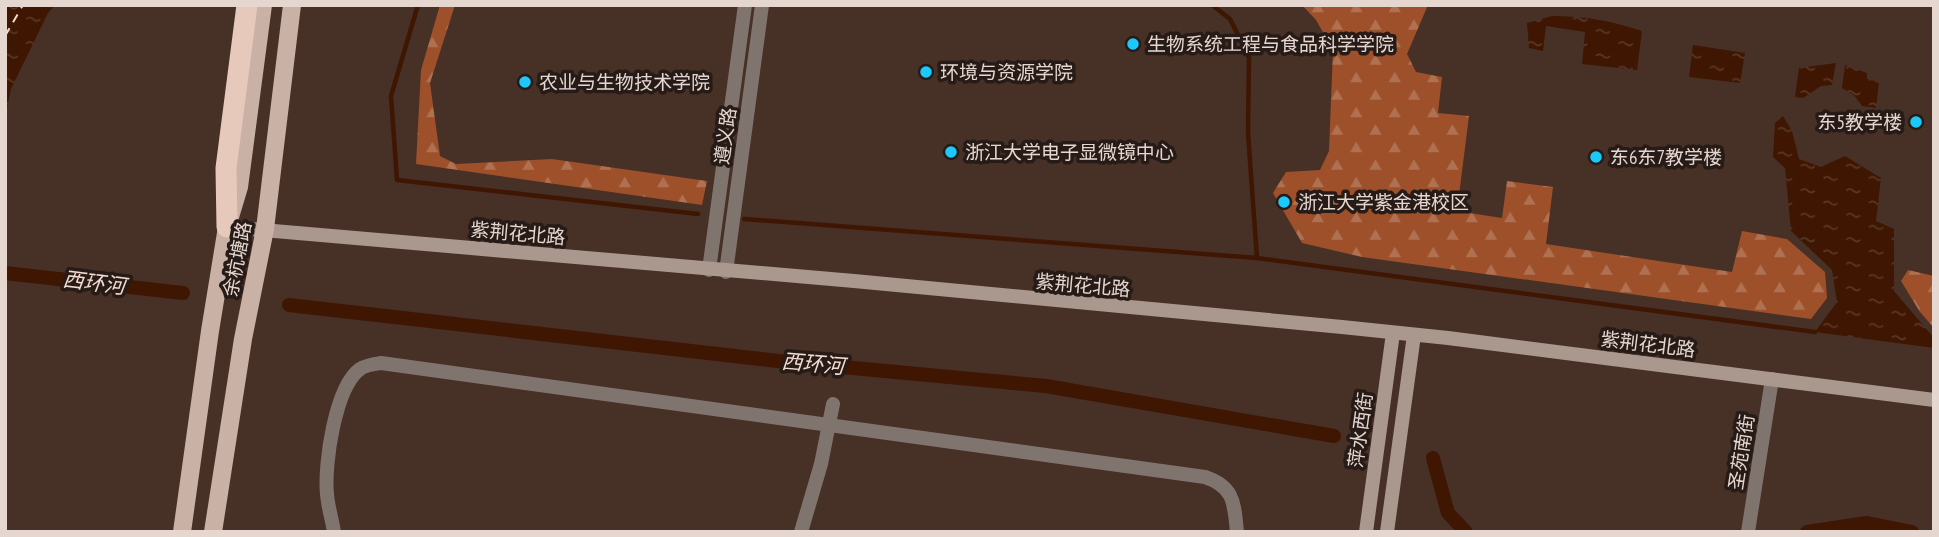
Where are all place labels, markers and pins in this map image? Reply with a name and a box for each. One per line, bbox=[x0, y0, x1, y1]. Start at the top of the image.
place label: 生物系统工程与食品科学学院 bbox=[1147, 32, 1394, 56]
marker: 生物系统工程与食品科学学院 bbox=[1125, 36, 1141, 52]
place label: 环境与资源学院 bbox=[940, 60, 1073, 84]
marker: 环境与资源学院 bbox=[918, 64, 934, 80]
place label: 农业与生物技术学院 bbox=[539, 70, 710, 94]
marker: 农业与生物技术学院 bbox=[517, 74, 533, 90]
place label: 东5教学楼 bbox=[1817, 110, 1902, 134]
marker: 东5教学楼 bbox=[1908, 114, 1924, 130]
place label: 浙江大学电子显微镜中心 bbox=[965, 140, 1174, 164]
marker: 浙江大学电子显微镜中心 bbox=[943, 144, 959, 160]
place label: 东6东7教学楼 bbox=[1610, 145, 1722, 169]
marker: 东6东7教学楼 bbox=[1588, 149, 1604, 165]
place label: 浙江大学紫金港校区 bbox=[1298, 190, 1469, 214]
marker: 浙江大学紫金港校区 bbox=[1276, 194, 1292, 210]

